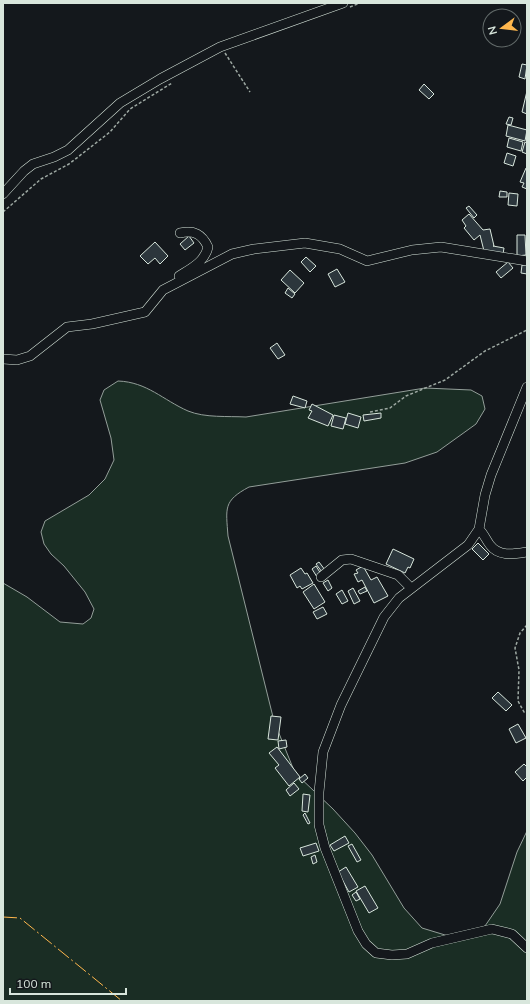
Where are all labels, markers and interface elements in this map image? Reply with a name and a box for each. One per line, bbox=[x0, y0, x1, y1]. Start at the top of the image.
north arrow bbox=[482, 8, 522, 48]
text: N bbox=[485, 25, 500, 36]
scale bar bbox=[10, 970, 126, 996]
text: 100 m bbox=[16, 976, 51, 991]

